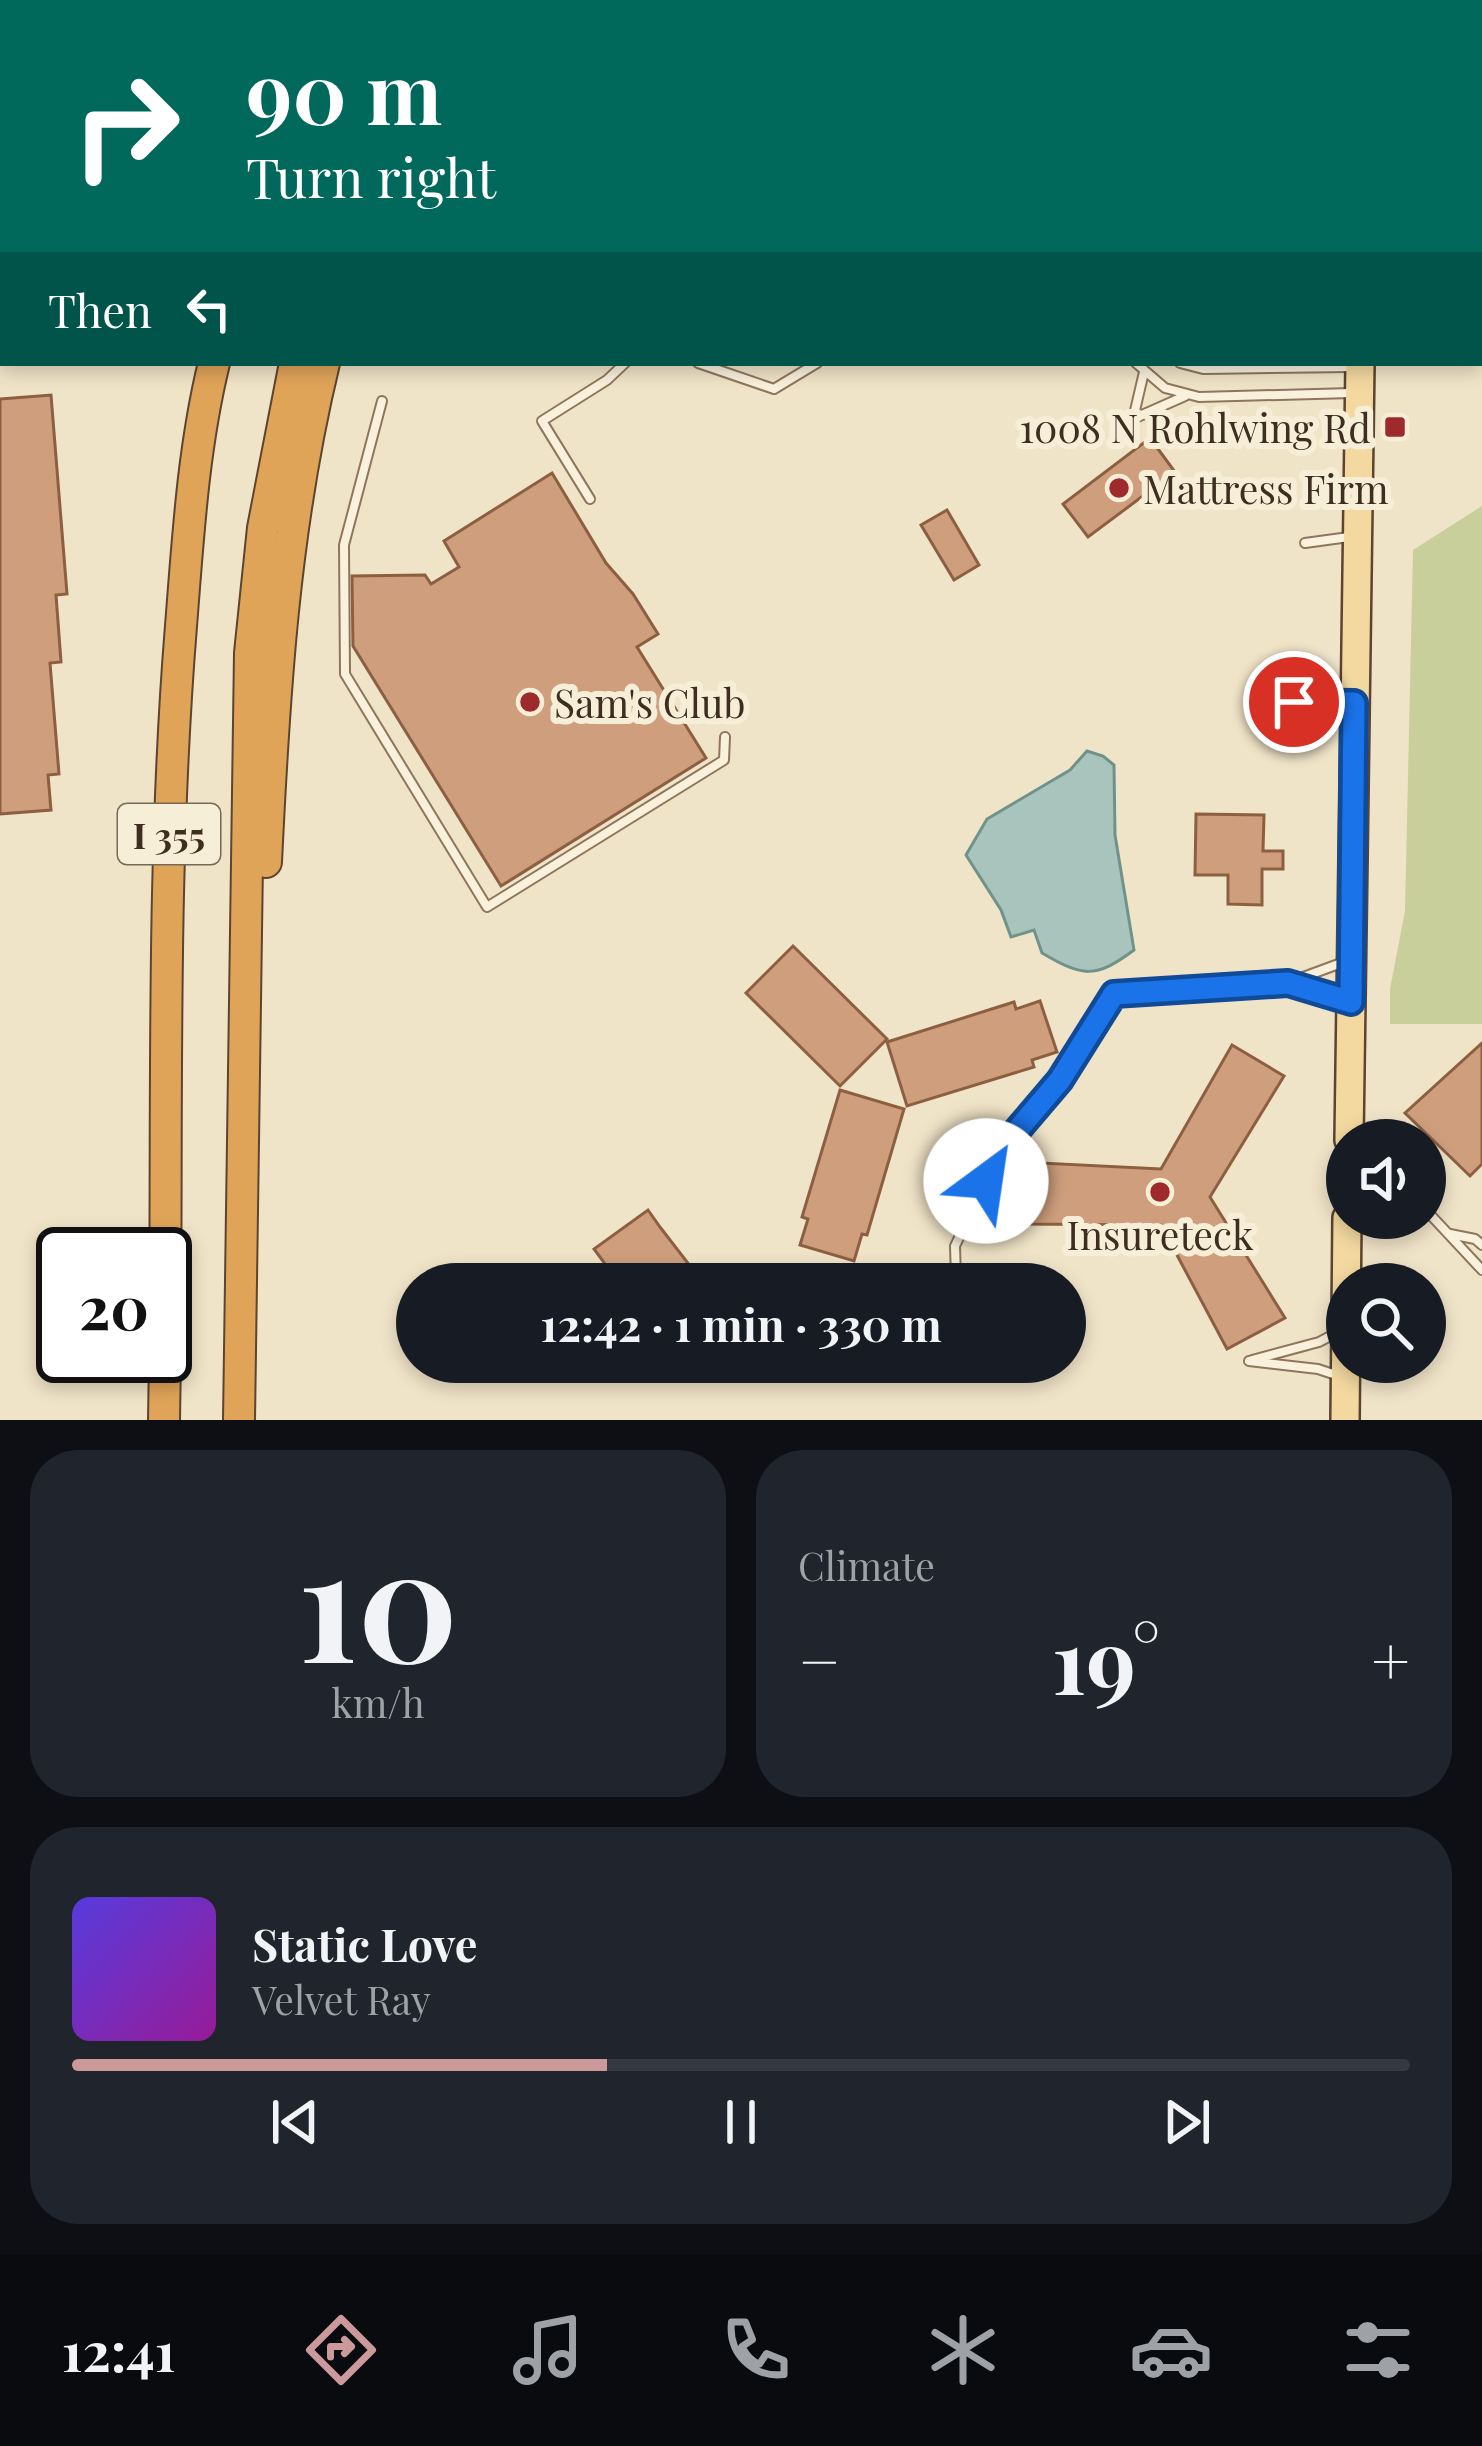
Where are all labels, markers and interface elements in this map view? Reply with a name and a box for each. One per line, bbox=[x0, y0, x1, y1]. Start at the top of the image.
text: 90 m bbox=[246, 34, 442, 146]
icon: right bbox=[48, 48, 204, 204]
text: Turn right bbox=[246, 141, 496, 213]
icon: left bbox=[176, 276, 242, 342]
text: Then bbox=[48, 279, 152, 339]
place label: 1008 N Rohlwing Rd bbox=[1020, 401, 1371, 453]
marker: 1008 N Rohlwing Rd bbox=[1382, 414, 1408, 440]
place label: Mattress Firm bbox=[1143, 462, 1389, 514]
marker: Mattress Firm bbox=[1106, 475, 1132, 501]
pin bbox=[1243, 651, 1345, 753]
icon: arrive bbox=[1261, 669, 1327, 735]
place label: Sam's Club bbox=[554, 676, 745, 728]
marker: Sam's Club bbox=[517, 689, 543, 715]
road number: I 355 bbox=[118, 804, 220, 864]
position arrow bbox=[923, 1118, 1049, 1244]
map controls bbox=[1326, 1119, 1446, 1383]
button: sound bbox=[1326, 1119, 1446, 1239]
marker: Insureteck bbox=[1147, 1179, 1173, 1205]
place label: Insureteck bbox=[1067, 1208, 1254, 1260]
speed limit sign: 20 bbox=[36, 1227, 192, 1383]
button: search bbox=[1326, 1263, 1446, 1383]
text: 12:42 · 1 min · 330 m bbox=[540, 1293, 942, 1353]
text: 10 bbox=[298, 1494, 458, 1702]
text: Climate bbox=[798, 1539, 935, 1591]
text: 19° bbox=[1052, 1598, 1160, 1718]
text: − bbox=[798, 1615, 841, 1703]
text: + bbox=[1371, 1615, 1410, 1703]
text: km/h bbox=[331, 1676, 425, 1728]
text: Static Love bbox=[252, 1913, 477, 1973]
text: Velvet Ray bbox=[252, 1973, 431, 2025]
icon: previous bbox=[262, 2089, 328, 2155]
icon: pause bbox=[708, 2089, 774, 2155]
icon: next bbox=[1154, 2089, 1220, 2155]
icon: directions bbox=[299, 2308, 383, 2392]
icon: music bbox=[506, 2308, 590, 2392]
icon: phone bbox=[714, 2308, 798, 2392]
icon: climate bbox=[921, 2308, 1005, 2392]
icon: car bbox=[1129, 2308, 1213, 2392]
icon: filters bbox=[1336, 2308, 1420, 2392]
text: 12:41 bbox=[62, 2314, 176, 2386]

